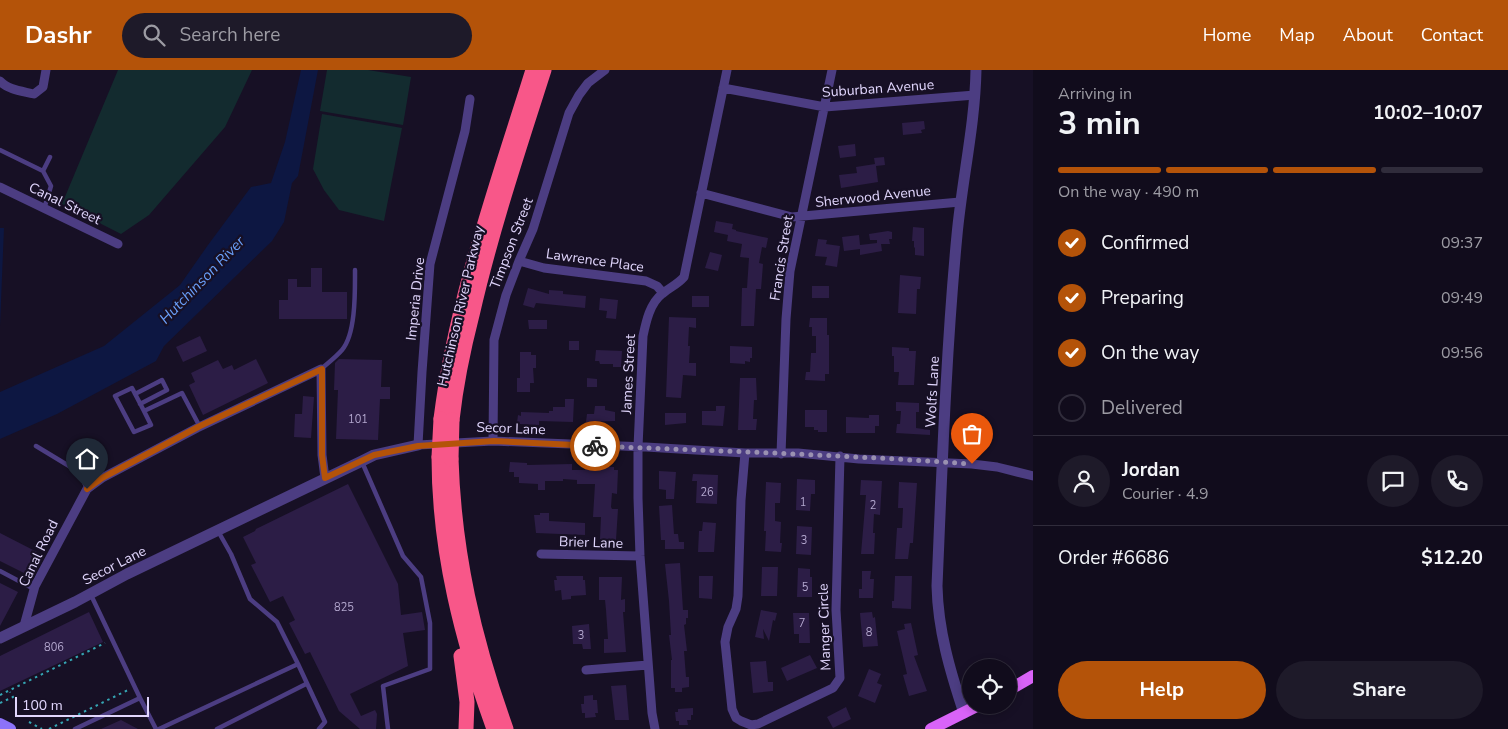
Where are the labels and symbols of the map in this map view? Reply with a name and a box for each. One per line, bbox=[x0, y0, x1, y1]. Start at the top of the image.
street label: Suburban Avenue bbox=[821, 75, 935, 102]
street label: Canal Street bbox=[26, 178, 104, 229]
street label: Sherwood Avenue bbox=[814, 181, 932, 212]
street label: Timpson Street bbox=[485, 195, 538, 291]
street label: Francis Street bbox=[765, 214, 798, 302]
street label: Hutchinson River Parkway bbox=[433, 223, 488, 389]
water label: Hutchinson River bbox=[155, 231, 250, 328]
street label: Lawrence Place bbox=[545, 244, 645, 277]
street label: Imperia Drive bbox=[402, 256, 429, 342]
street label: James Street bbox=[617, 334, 640, 415]
street label: Wolfs Lane bbox=[921, 356, 944, 428]
house number: 101 bbox=[348, 412, 368, 427]
pin bbox=[951, 413, 993, 464]
street label: Secor Lane bbox=[476, 418, 546, 439]
courier bbox=[570, 421, 620, 471]
pin bbox=[66, 438, 108, 489]
house number: 26 bbox=[700, 485, 714, 500]
house number: 1 bbox=[800, 495, 806, 510]
house number: 2 bbox=[870, 498, 876, 513]
street label: Canal Road bbox=[14, 517, 63, 590]
street label: Brier Lane bbox=[559, 532, 623, 553]
house number: 3 bbox=[801, 533, 807, 548]
street label: Secor Lane bbox=[79, 541, 149, 590]
house number: 5 bbox=[802, 580, 809, 595]
street label: Manger Circle bbox=[813, 583, 836, 671]
house number: 825 bbox=[334, 600, 354, 615]
house number: 7 bbox=[799, 616, 805, 631]
house number: 8 bbox=[866, 625, 873, 640]
house number: 3 bbox=[578, 628, 584, 643]
house number: 806 bbox=[44, 640, 64, 655]
scale bar bbox=[15, 694, 149, 717]

